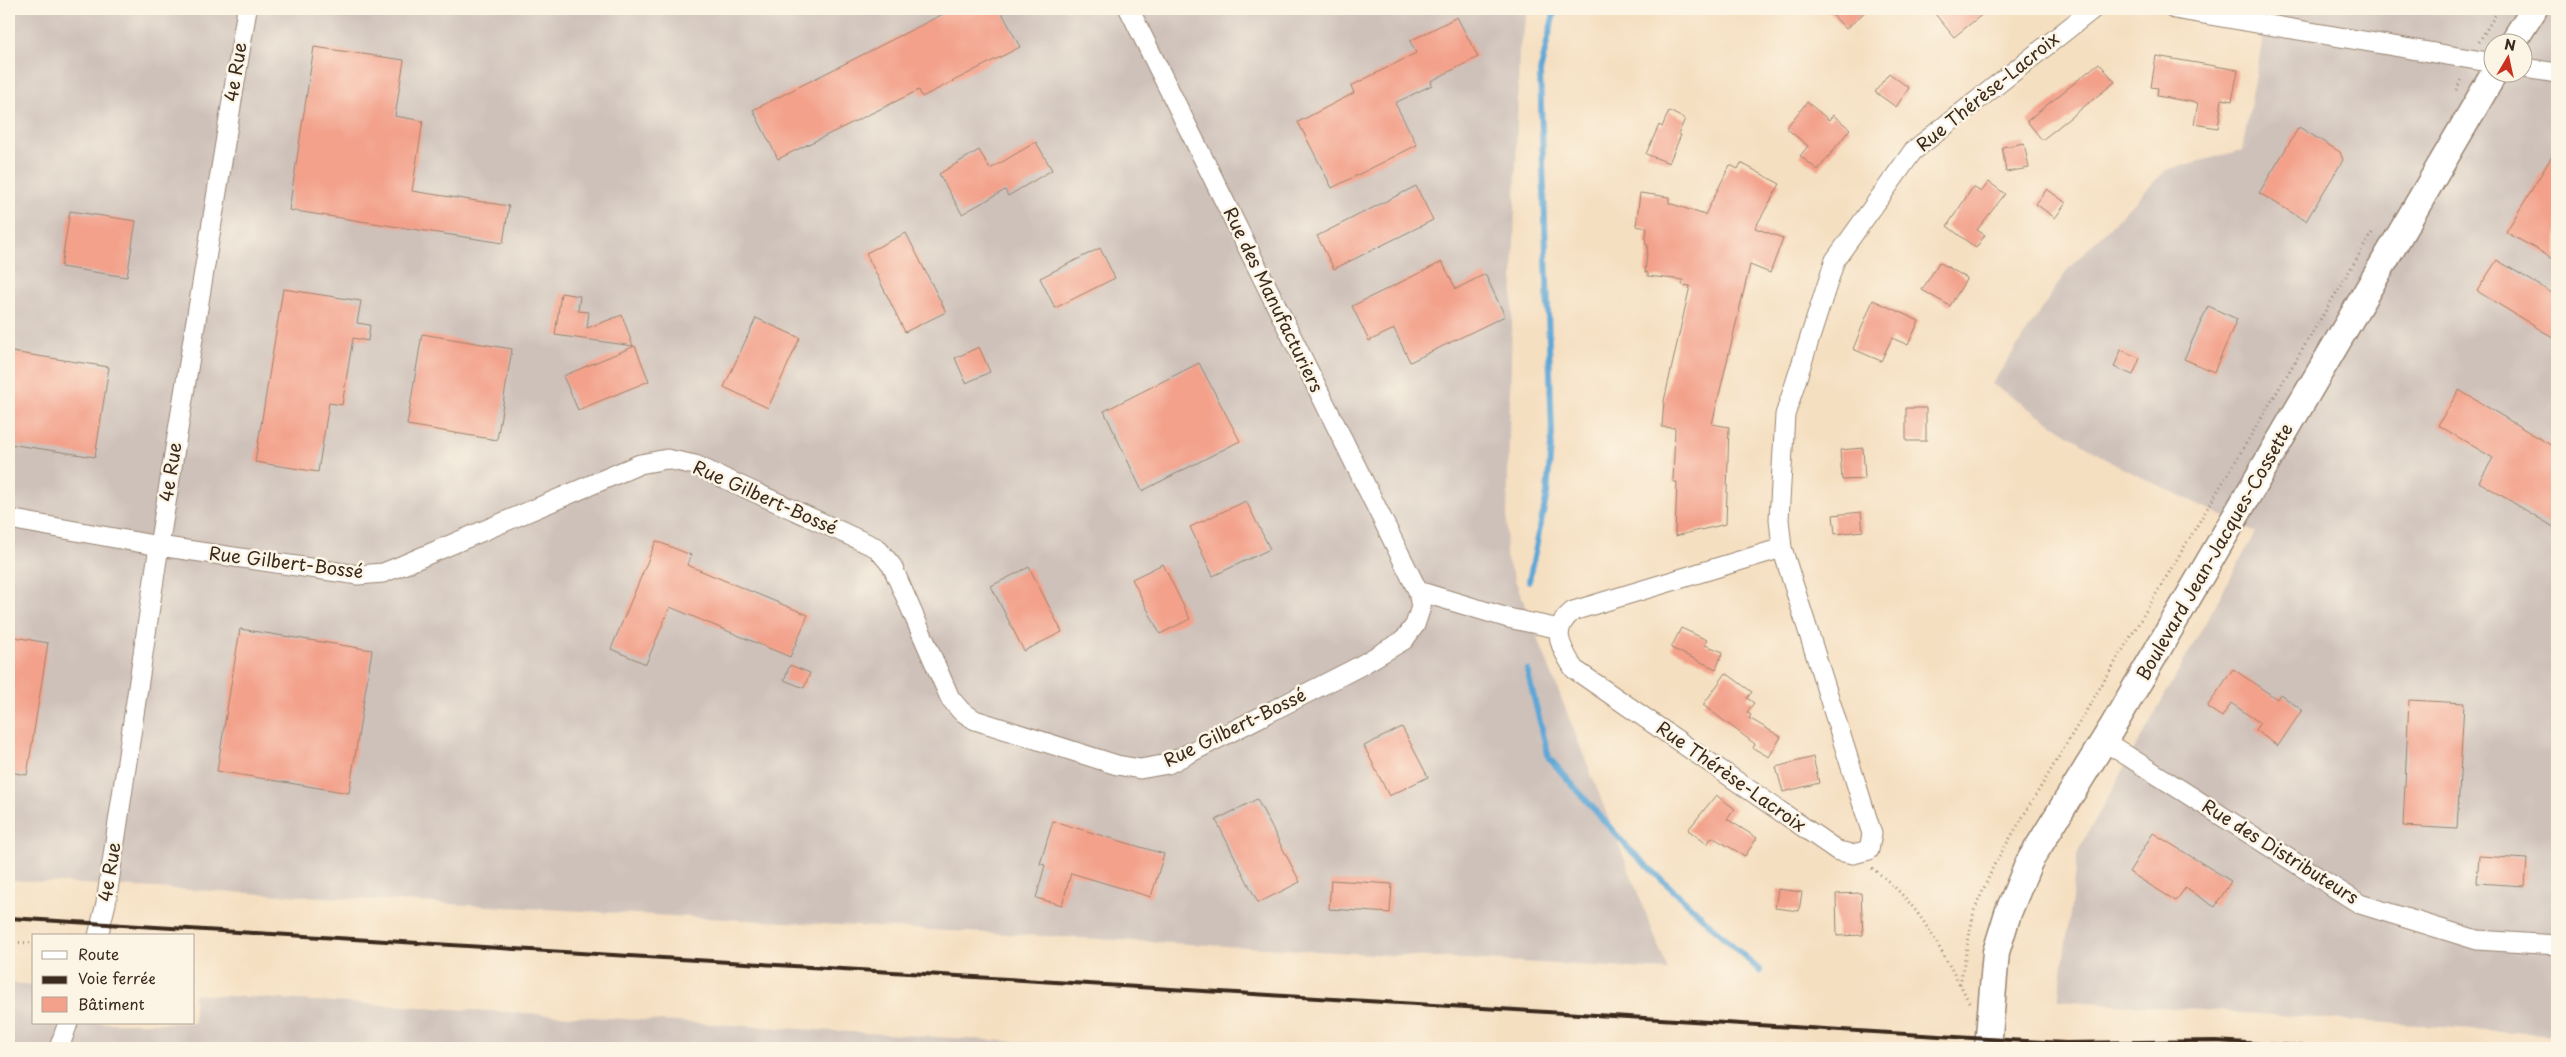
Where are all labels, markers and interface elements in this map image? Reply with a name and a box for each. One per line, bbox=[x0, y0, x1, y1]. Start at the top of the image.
street label: Rue Thérèse-Lacroix bbox=[1910, 25, 2064, 157]
north arrow bbox=[2484, 32, 2534, 82]
text: N bbox=[2503, 33, 2517, 56]
street label: 4e Rue bbox=[216, 40, 253, 104]
street label: Rue des Manufacturiers bbox=[1218, 202, 1331, 397]
street label: Boulevard Jean-Jacques-Cossette bbox=[2129, 418, 2299, 685]
street label: 4e Rue bbox=[151, 440, 188, 504]
street label: Rue Gilbert-Bossé bbox=[689, 453, 842, 541]
street label: Rue Gilbert-Bossé bbox=[207, 539, 365, 584]
street label: Rue Gilbert-Bossé bbox=[1159, 680, 1310, 773]
street label: Rue Thérèse-Lacroix bbox=[1651, 714, 1812, 838]
street label: Rue des Distributeurs bbox=[2197, 792, 2364, 910]
street label: 4e Rue bbox=[90, 840, 127, 904]
legend bbox=[32, 934, 195, 1024]
text: Route bbox=[78, 942, 119, 965]
text: Voie ferrée bbox=[78, 966, 156, 989]
text: Bâtiment bbox=[78, 992, 145, 1015]

